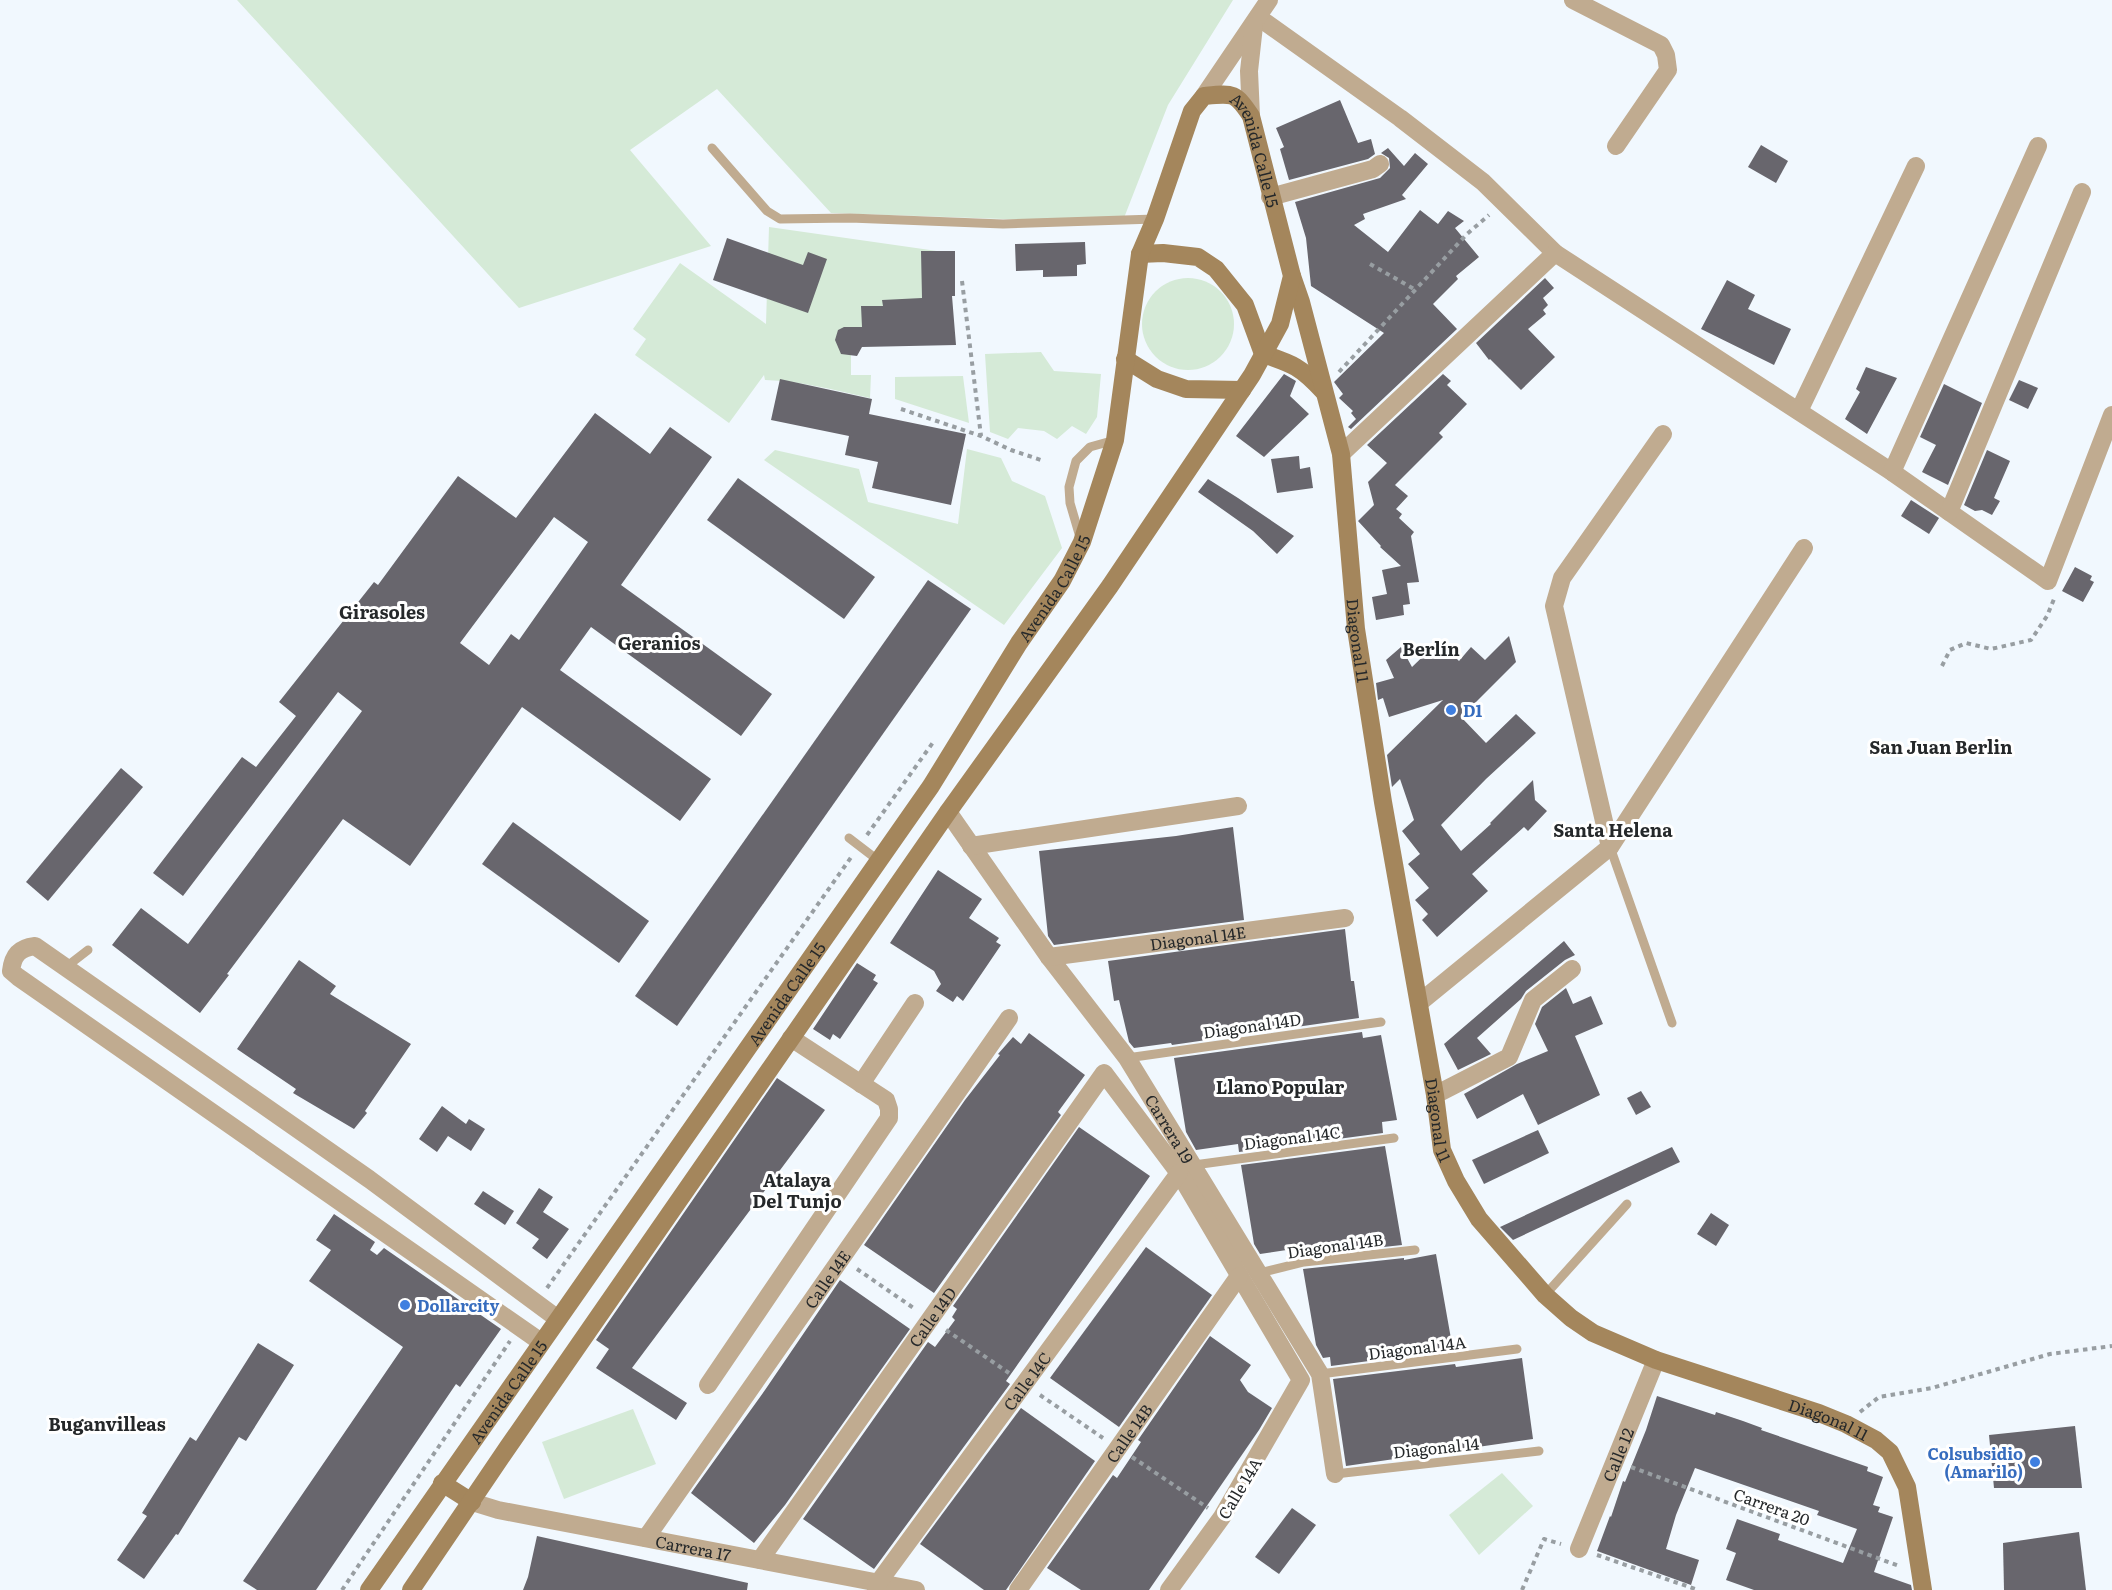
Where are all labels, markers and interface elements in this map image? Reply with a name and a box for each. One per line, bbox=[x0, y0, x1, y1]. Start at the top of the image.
street label: Avenida Calle 15 bbox=[1226, 86, 1286, 210]
street label: Avenida Calle 15 bbox=[1012, 532, 1095, 646]
street label: Diagonal 11 bbox=[1341, 597, 1376, 685]
district label: Girasoles bbox=[339, 598, 425, 625]
district label: Geranios bbox=[618, 629, 700, 656]
district label: Berlín bbox=[1402, 635, 1460, 662]
place label: D1 bbox=[1463, 698, 1482, 722]
marker: D1 bbox=[1444, 703, 1458, 717]
district label: San Juan Berlin bbox=[1869, 733, 2013, 760]
district label: Santa Helena bbox=[1553, 816, 1673, 843]
street label: Diagonal 14E bbox=[1148, 919, 1247, 956]
street label: Avenida Calle 15 bbox=[741, 937, 831, 1050]
street label: Diagonal 14D bbox=[1201, 1006, 1303, 1044]
district label: Llano Popular bbox=[1216, 1073, 1344, 1100]
street label: Diagonal 11 bbox=[1420, 1076, 1458, 1166]
street label: Carrera 19 bbox=[1140, 1089, 1200, 1168]
street label: Diagonal 14C bbox=[1242, 1119, 1342, 1155]
district label: Atalaya Del Tunjo bbox=[752, 1166, 842, 1214]
street label: Diagonal 14B bbox=[1285, 1226, 1385, 1264]
street label: Calle 14E bbox=[798, 1245, 856, 1313]
street label: Calle 14D bbox=[902, 1282, 962, 1352]
place label: Dollarcity bbox=[417, 1293, 499, 1317]
marker: Dollarcity bbox=[398, 1298, 412, 1312]
street label: Diagonal 14A bbox=[1367, 1329, 1467, 1365]
street label: Avenida Calle 15 bbox=[463, 1335, 552, 1448]
street label: Calle 14C bbox=[997, 1347, 1056, 1415]
street label: Diagonal 11 bbox=[1786, 1392, 1874, 1446]
street label: Calle 14B bbox=[1099, 1399, 1158, 1467]
district label: Buganvilleas bbox=[48, 1410, 166, 1437]
street label: Calle 12 bbox=[1596, 1424, 1639, 1485]
street label: Diagonal 14 bbox=[1392, 1431, 1480, 1463]
place label: Colsubsidio (Amarilo) bbox=[1927, 1441, 2023, 1483]
street label: Calle 14A bbox=[1211, 1452, 1267, 1523]
marker: Colsubsidio (Amarilo) bbox=[2028, 1455, 2042, 1469]
street label: Carrera 20 bbox=[1731, 1481, 1813, 1531]
street label: Carrera 17 bbox=[654, 1528, 733, 1566]

